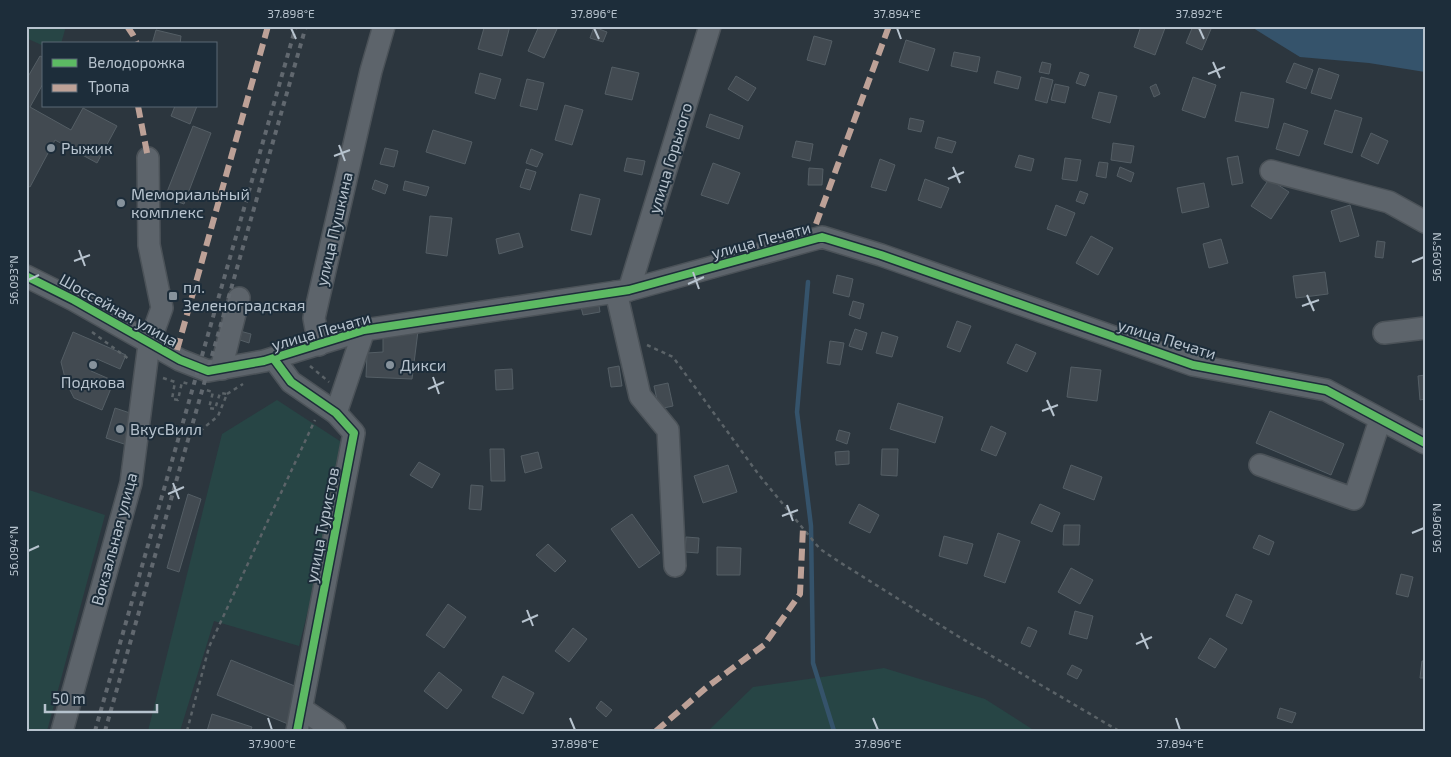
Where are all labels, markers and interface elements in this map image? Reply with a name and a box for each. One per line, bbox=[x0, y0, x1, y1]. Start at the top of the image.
text: 37.898°E bbox=[267, 6, 315, 20]
text: 37.896°E bbox=[570, 6, 618, 20]
text: 37.894°E bbox=[873, 6, 921, 20]
text: 37.892°E bbox=[1176, 6, 1223, 20]
legend bbox=[42, 42, 218, 108]
text: Велодорожка bbox=[88, 53, 185, 71]
text: Тропа bbox=[88, 77, 130, 95]
street label: улица Горького bbox=[644, 100, 696, 216]
place label: Рыжик bbox=[61, 138, 113, 157]
marker: Рыжик bbox=[45, 142, 57, 154]
street label: улица Пушкина bbox=[311, 170, 357, 288]
place label: Мемориальный комплекс bbox=[131, 184, 250, 221]
marker: Мемориальный комплекс bbox=[115, 197, 127, 209]
street label: улица Печати bbox=[709, 217, 813, 263]
text: 56.095°N bbox=[1429, 232, 1443, 282]
text: 56.093°N bbox=[6, 255, 20, 305]
street label: Шоссейная улица bbox=[56, 269, 182, 351]
place label: пл. Зеленоградская bbox=[183, 277, 305, 314]
marker: пл. Зеленоградская bbox=[167, 290, 179, 302]
street label: улица Печати bbox=[269, 307, 373, 355]
street label: улица Печати bbox=[1115, 314, 1219, 364]
place label: Дикси bbox=[400, 355, 446, 374]
marker: Подкова bbox=[87, 359, 99, 371]
marker: Дикси bbox=[384, 359, 396, 371]
place label: Подкова bbox=[61, 372, 125, 391]
place label: ВкусВилл bbox=[130, 419, 202, 439]
marker: ВкусВилл bbox=[114, 423, 126, 435]
street label: улица Туристов bbox=[301, 466, 343, 584]
street label: Вокзальная улица bbox=[87, 470, 141, 608]
text: 56.096°N bbox=[1429, 503, 1443, 553]
text: 56.094°N bbox=[6, 526, 20, 576]
scale bar bbox=[45, 682, 158, 714]
text: 50 m bbox=[52, 689, 86, 707]
text: 37.900°E bbox=[248, 736, 296, 750]
text: 37.898°E bbox=[551, 736, 599, 750]
text: 37.896°E bbox=[854, 736, 902, 750]
text: 37.894°E bbox=[1156, 736, 1204, 750]

